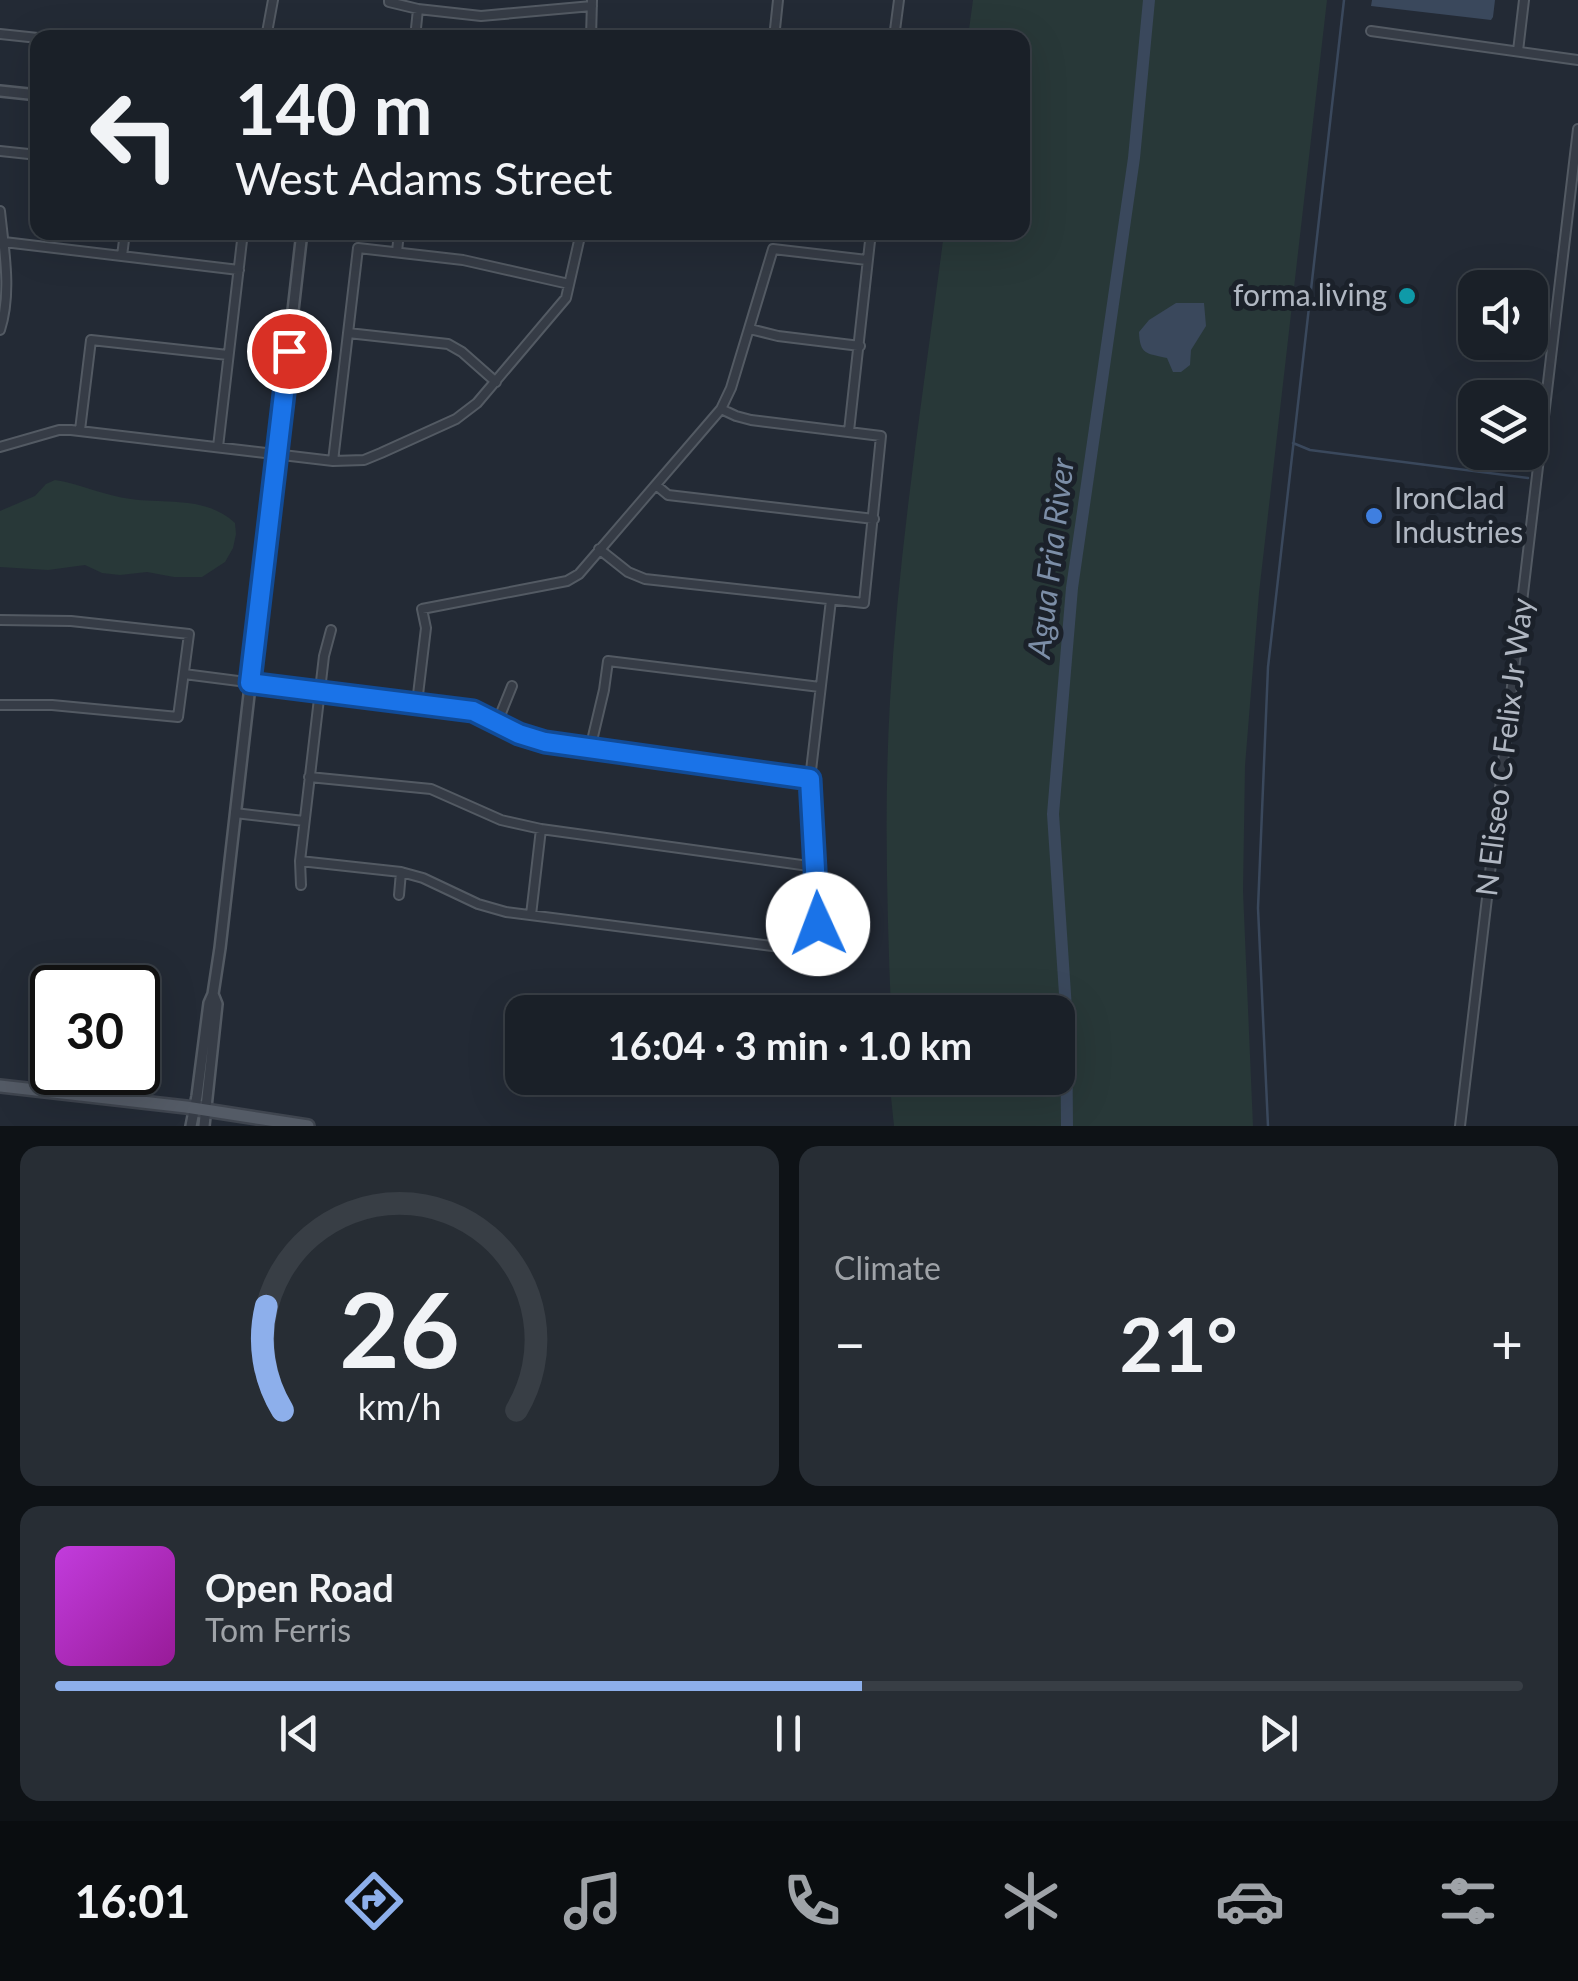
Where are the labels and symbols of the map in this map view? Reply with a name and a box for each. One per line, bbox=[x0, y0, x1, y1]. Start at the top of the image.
place label: forma.living bbox=[1233, 276, 1387, 312]
marker: forma.living bbox=[1396, 285, 1418, 307]
pin bbox=[247, 309, 332, 394]
water label: Agua Fria River bbox=[1018, 455, 1081, 662]
place label: IronClad Industries bbox=[1394, 479, 1523, 549]
marker: IronClad Industries bbox=[1363, 505, 1385, 527]
street label: N Eliseo C Felix Jr Way bbox=[1467, 595, 1539, 898]
position arrow bbox=[766, 872, 870, 976]
speed limit sign: 30 bbox=[30, 965, 160, 1095]

